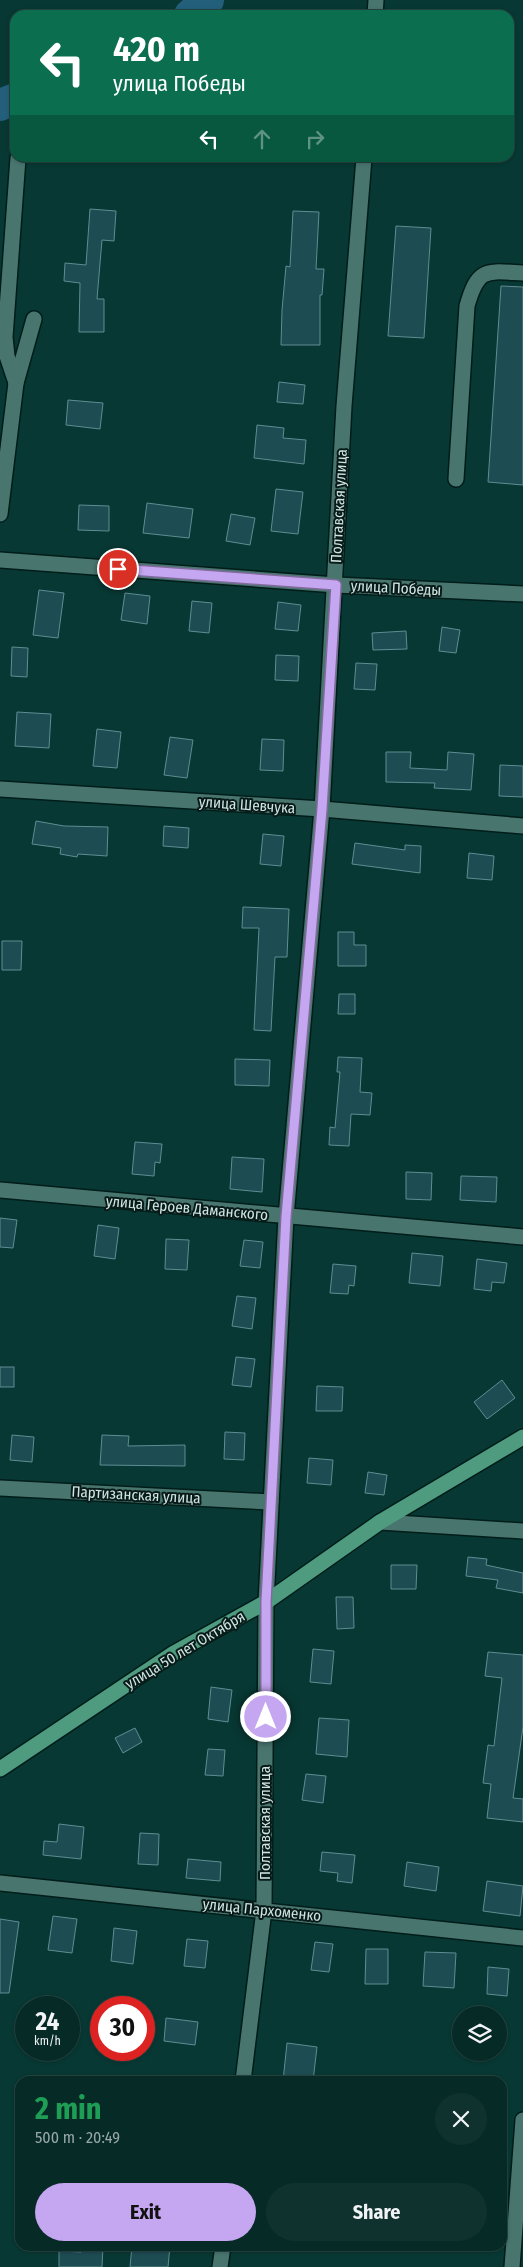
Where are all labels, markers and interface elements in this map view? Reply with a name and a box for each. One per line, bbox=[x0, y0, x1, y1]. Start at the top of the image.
text: 420 m bbox=[113, 28, 200, 70]
icon: left bbox=[30, 30, 95, 95]
text: улица Победы bbox=[113, 70, 246, 97]
icon: left bbox=[195, 125, 223, 153]
icon: ahead bbox=[248, 125, 276, 153]
icon: right bbox=[301, 125, 329, 153]
street label: Полтавская улица bbox=[327, 449, 351, 563]
pin bbox=[97, 548, 139, 590]
icon: arrive bbox=[104, 555, 132, 583]
street label: улица Победы bbox=[350, 577, 442, 599]
street label: улица Шевчука bbox=[198, 793, 296, 817]
street label: улица Героев Даманского bbox=[105, 1192, 269, 1224]
street label: Партизанская улица bbox=[71, 1483, 201, 1507]
street label: улица 50 лет Октября bbox=[122, 1607, 248, 1693]
position arrow bbox=[239, 1690, 291, 1742]
street label: Полтавская улица bbox=[256, 1766, 274, 1880]
street label: улица Пархоменко bbox=[202, 1895, 322, 1925]
speed limit sign: 30 bbox=[90, 1996, 155, 2061]
map controls bbox=[452, 2006, 507, 2061]
button: layers bbox=[452, 2006, 507, 2061]
text: 24 bbox=[36, 2007, 59, 2037]
text: km/h bbox=[34, 2034, 61, 2048]
text: 2 min bbox=[35, 2091, 102, 2127]
button: close bbox=[435, 2093, 487, 2145]
text: 500 m · 20:49 bbox=[35, 2128, 120, 2147]
button: Exit bbox=[35, 2183, 256, 2241]
button: Share bbox=[266, 2183, 487, 2241]

